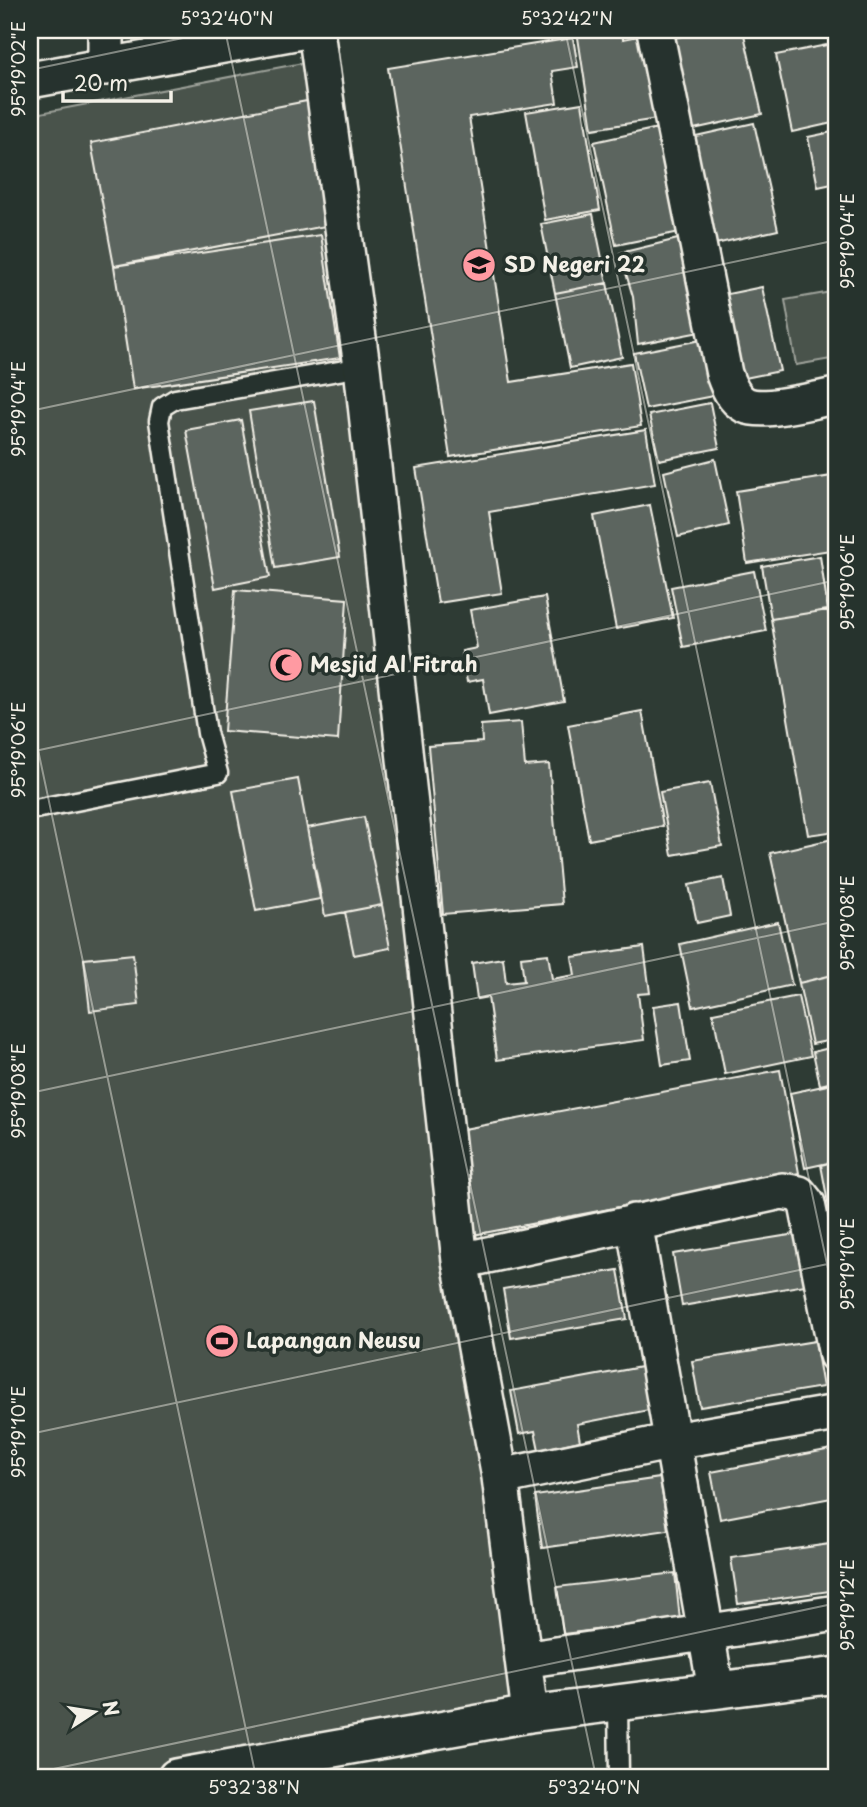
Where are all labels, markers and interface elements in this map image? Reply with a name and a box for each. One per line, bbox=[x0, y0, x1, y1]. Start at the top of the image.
text: 5°32'40"N bbox=[180, 4, 274, 31]
text: 5°32'42"N bbox=[521, 4, 613, 31]
text: 95°19'02"E bbox=[4, 21, 31, 117]
scale bar bbox=[63, 60, 172, 104]
text: 20 m bbox=[74, 66, 128, 98]
text: 95°19'04"E bbox=[833, 193, 860, 289]
school or university icon: SD Negeri 22 bbox=[460, 246, 498, 284]
place label: SD Negeri 22 bbox=[504, 247, 645, 279]
text: 95°19'04"E bbox=[4, 361, 31, 457]
text: 95°19'06"E bbox=[833, 534, 860, 630]
mosque icon: Mesjid Al Fitrah bbox=[267, 646, 305, 684]
place label: Mesjid Al Fitrah bbox=[310, 647, 478, 679]
text: 95°19'06"E bbox=[4, 702, 31, 798]
text: 95°19'08"E bbox=[833, 875, 860, 971]
text: 95°19'08"E bbox=[4, 1043, 31, 1139]
text: 95°19'10"E bbox=[833, 1218, 860, 1310]
sports icon: Lapangan Neusu bbox=[203, 1322, 241, 1360]
place label: Lapangan Neusu bbox=[246, 1323, 421, 1355]
text: 95°19'10"E bbox=[4, 1386, 31, 1478]
text: 95°19'12"E bbox=[833, 1559, 860, 1651]
north arrow bbox=[60, 1678, 130, 1748]
text: N bbox=[96, 1698, 127, 1719]
text: 5°32'38"N bbox=[208, 1773, 300, 1800]
text: 5°32'40"N bbox=[547, 1773, 641, 1800]

